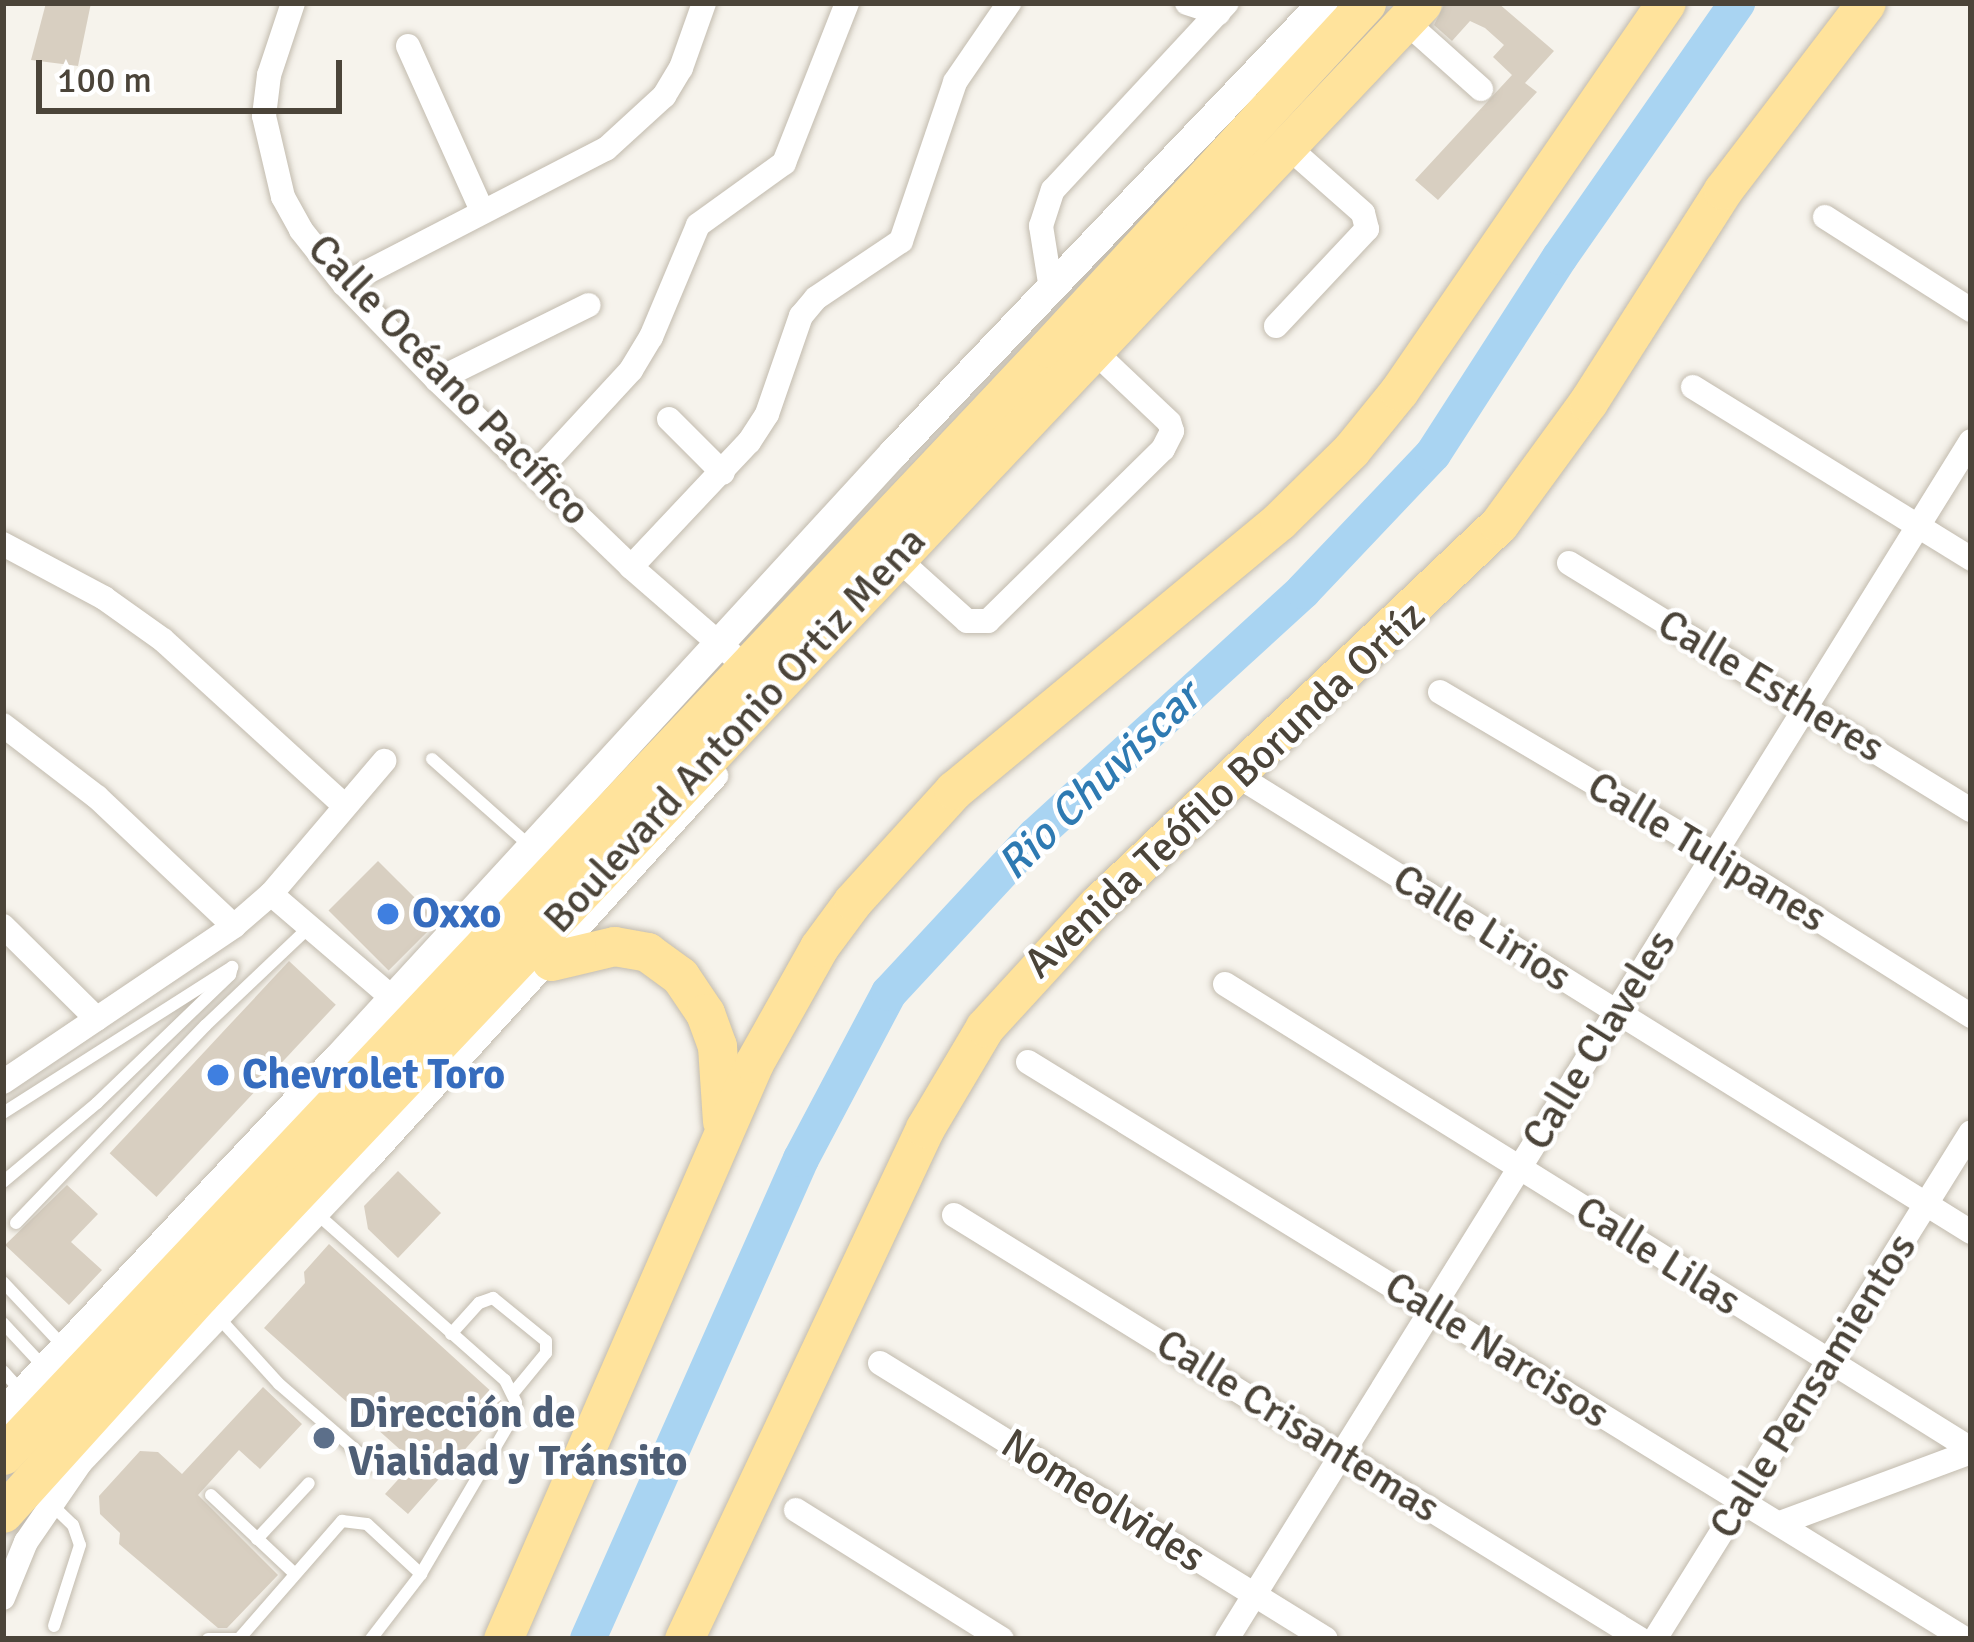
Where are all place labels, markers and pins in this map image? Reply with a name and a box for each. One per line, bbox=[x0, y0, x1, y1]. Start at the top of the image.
place label: Oxxo bbox=[412, 889, 501, 939]
marker: Oxxo bbox=[375, 901, 401, 927]
place label: Chevrolet Toro bbox=[242, 1050, 505, 1100]
marker: Chevrolet Toro bbox=[205, 1062, 231, 1088]
place label: Dirección de Vialidad y Tránsito bbox=[348, 1389, 687, 1488]
marker: Dirección de Vialidad y Tránsito bbox=[311, 1425, 337, 1451]

